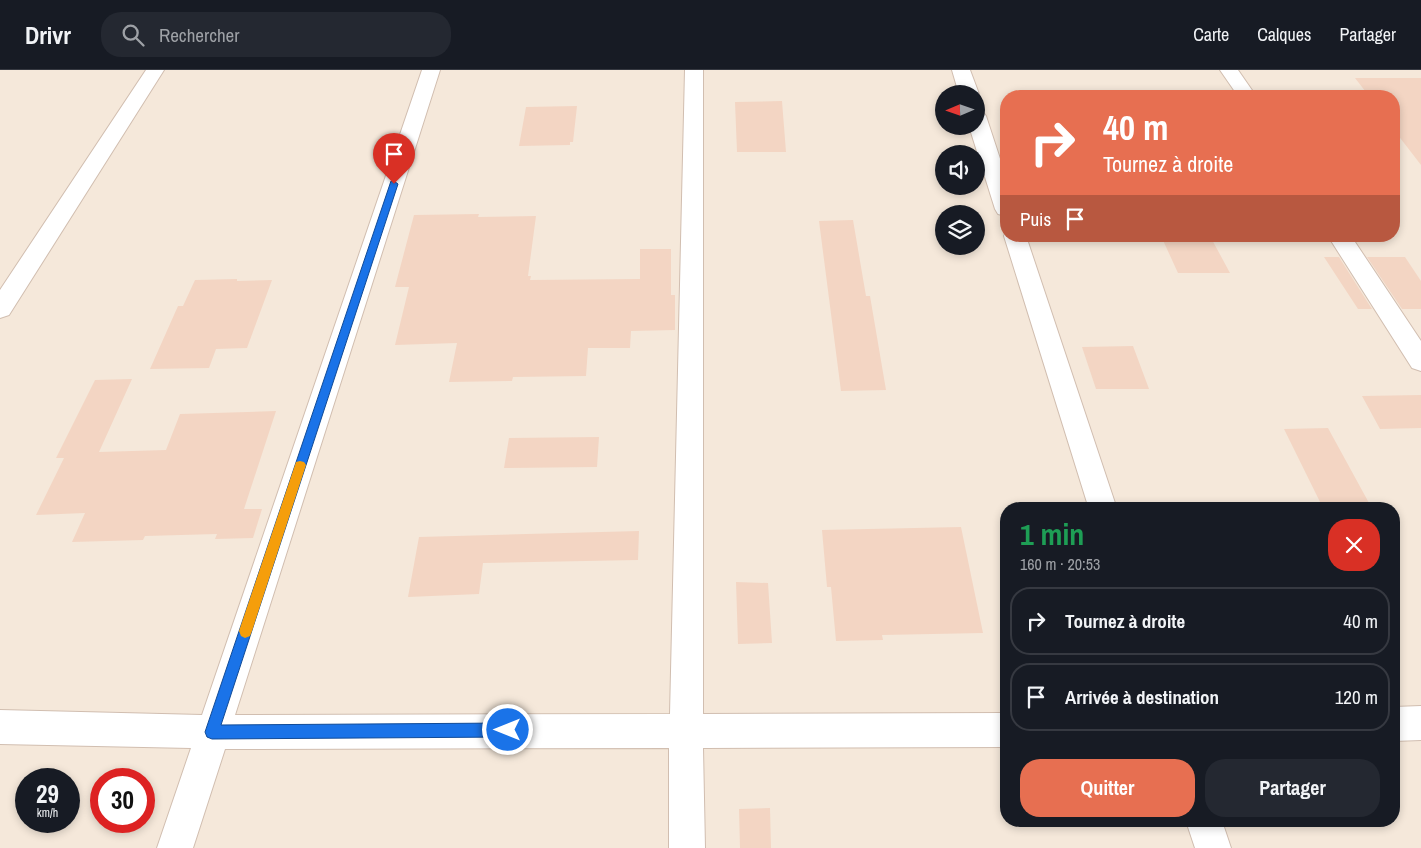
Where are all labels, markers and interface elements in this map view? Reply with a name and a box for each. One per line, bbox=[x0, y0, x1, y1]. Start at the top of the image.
search box bbox=[101, 12, 451, 57]
text: Drivr bbox=[25, 19, 71, 51]
icon: search bbox=[119, 21, 147, 49]
text: Rechercher bbox=[159, 22, 239, 48]
text: Carte bbox=[1193, 22, 1229, 47]
text: Calques bbox=[1257, 22, 1311, 47]
text: Partager bbox=[1339, 22, 1396, 47]
north arrow bbox=[935, 85, 985, 135]
map controls bbox=[935, 85, 985, 255]
text: 40 m bbox=[1103, 104, 1168, 151]
icon: right bbox=[1020, 110, 1085, 175]
pin bbox=[373, 133, 415, 184]
icon: arrive bbox=[380, 140, 408, 168]
button: sound bbox=[935, 145, 985, 195]
text: Tournez à droite bbox=[1103, 149, 1233, 179]
button: layers bbox=[935, 205, 985, 255]
icon: arrive bbox=[1061, 205, 1089, 233]
text: Puis bbox=[1020, 206, 1051, 232]
text: 1 min bbox=[1020, 514, 1084, 554]
button: close bbox=[1328, 519, 1380, 571]
text: 160 m · 20:53 bbox=[1020, 553, 1100, 575]
icon: right bbox=[1022, 607, 1050, 635]
text: Tournez à droite bbox=[1065, 608, 1185, 634]
text: 40 m bbox=[1343, 608, 1378, 634]
icon: arrive bbox=[1022, 683, 1050, 711]
text: Arrivée à destination bbox=[1065, 684, 1219, 710]
text: 120 m bbox=[1335, 684, 1378, 710]
position arrow bbox=[481, 703, 533, 755]
button: Quitter bbox=[1020, 759, 1195, 817]
button: Partager bbox=[1205, 759, 1380, 817]
speed limit sign: 30 bbox=[90, 768, 155, 833]
text: 29 bbox=[36, 777, 59, 811]
text: km/h bbox=[37, 805, 58, 821]

